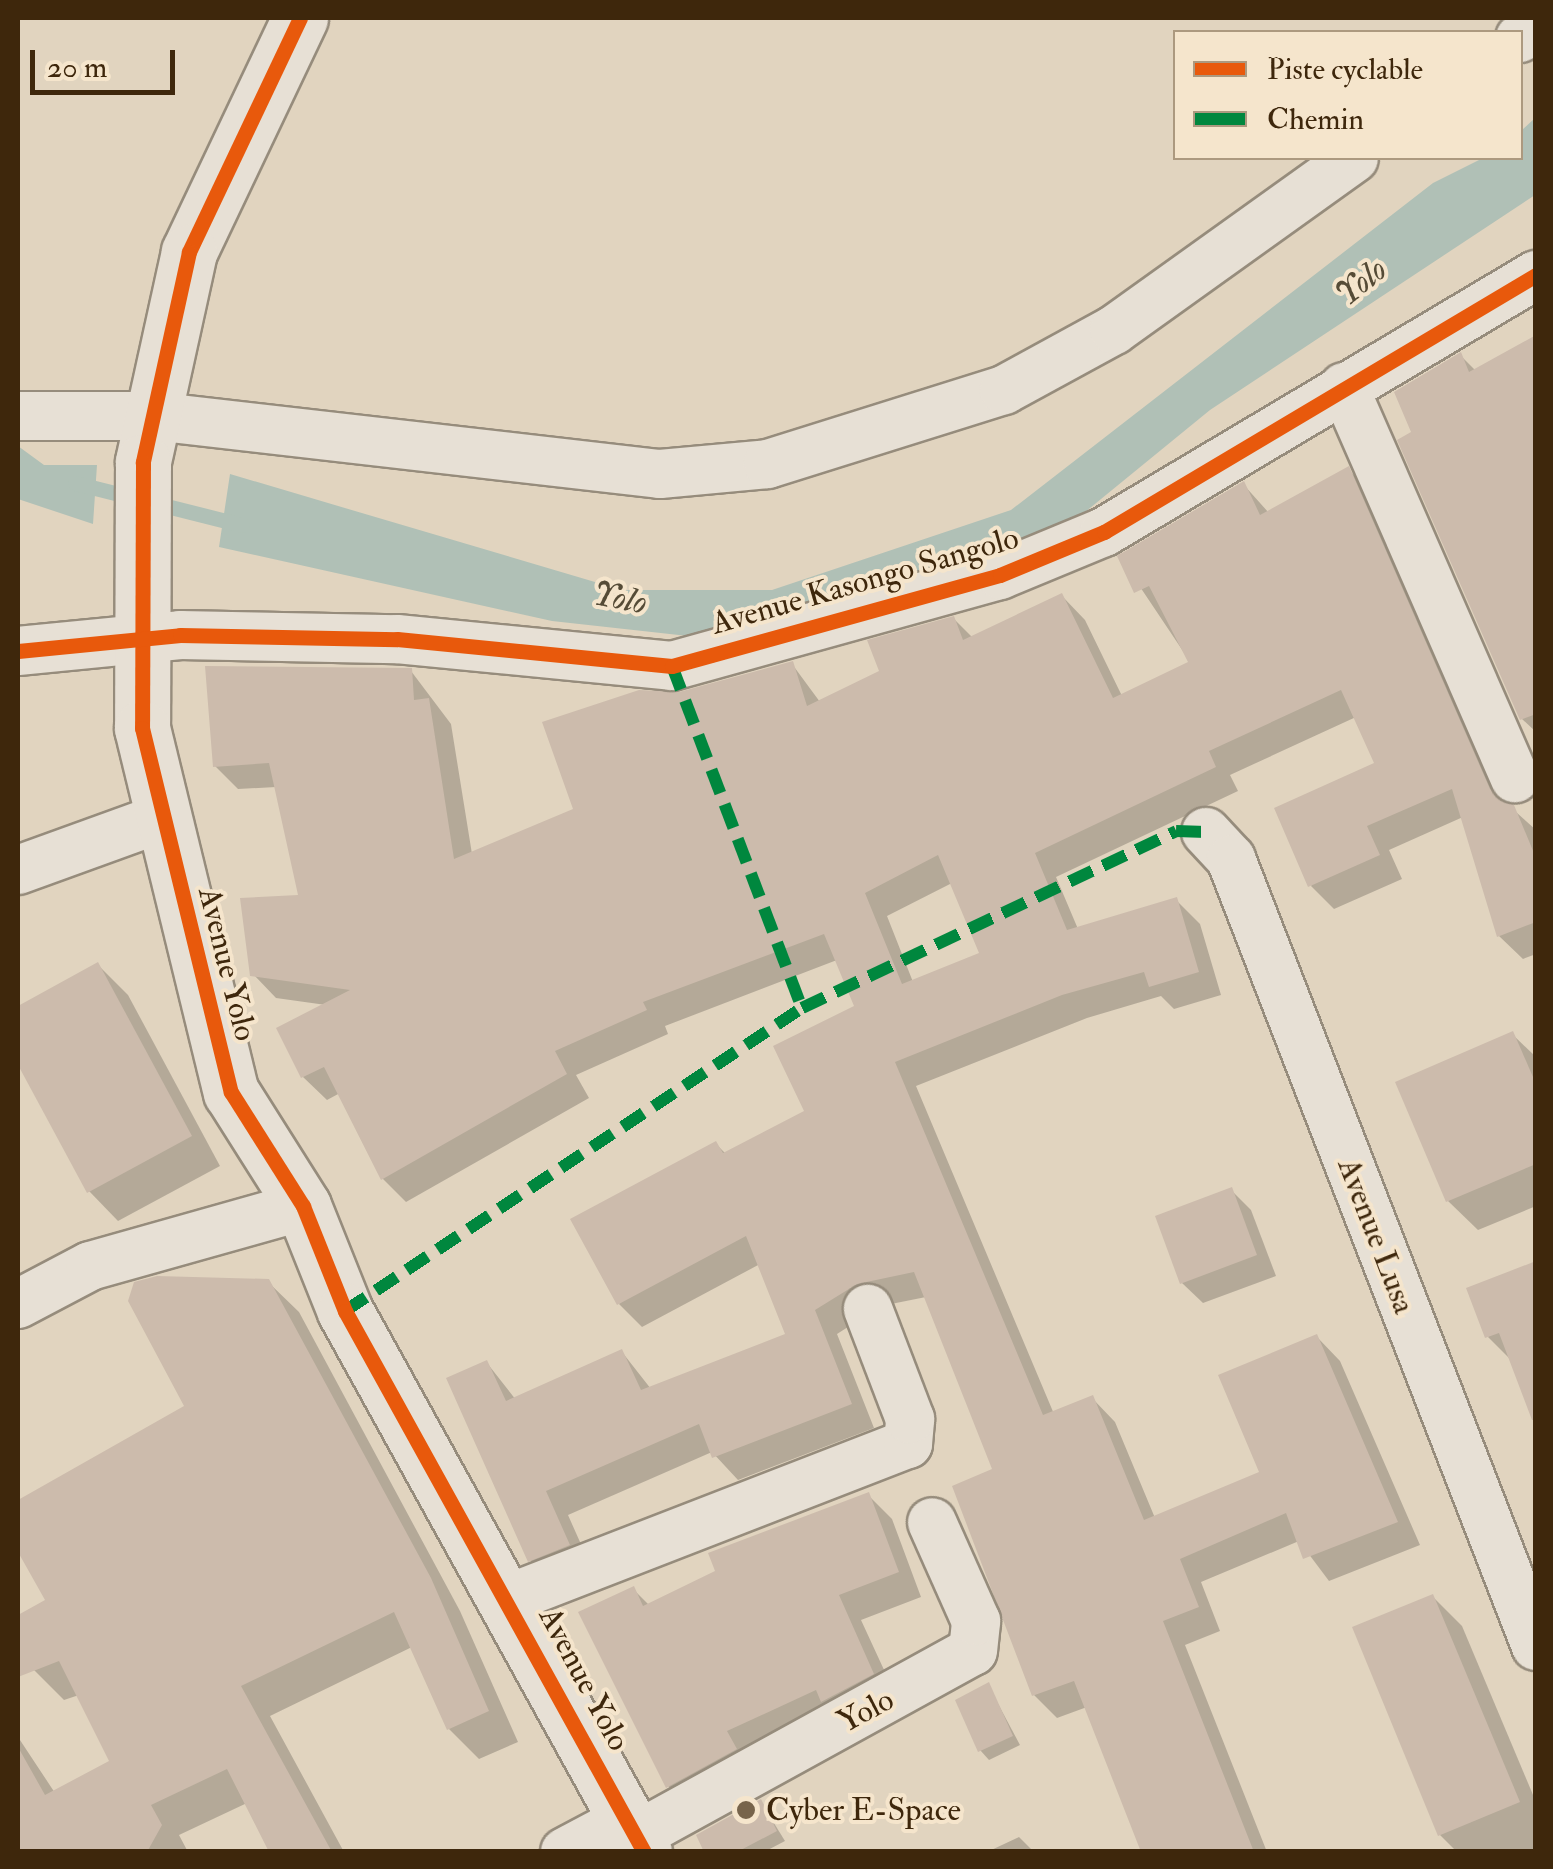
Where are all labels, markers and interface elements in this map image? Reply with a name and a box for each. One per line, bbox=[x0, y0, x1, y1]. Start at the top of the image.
scale bar bbox=[35, 30, 180, 92]
legend bbox=[1173, 30, 1523, 160]
text: 20 m bbox=[47, 49, 107, 86]
text: Piste cyclable bbox=[1267, 51, 1423, 88]
text: Chemin bbox=[1267, 101, 1364, 138]
water label: Yolo bbox=[1327, 249, 1395, 315]
street label: Avenue Kasongo Sangolo bbox=[707, 519, 1023, 643]
water label: Yolo bbox=[589, 572, 651, 624]
street label: Avenue Yolo bbox=[189, 883, 265, 1045]
street label: Avenue Lusa bbox=[1329, 1153, 1423, 1319]
street label: Avenue Yolo bbox=[530, 1601, 638, 1757]
street label: Yolo bbox=[832, 1681, 900, 1741]
place label: Cyber E-Space bbox=[766, 1791, 961, 1829]
marker: Cyber E-Space bbox=[735, 1799, 757, 1821]

